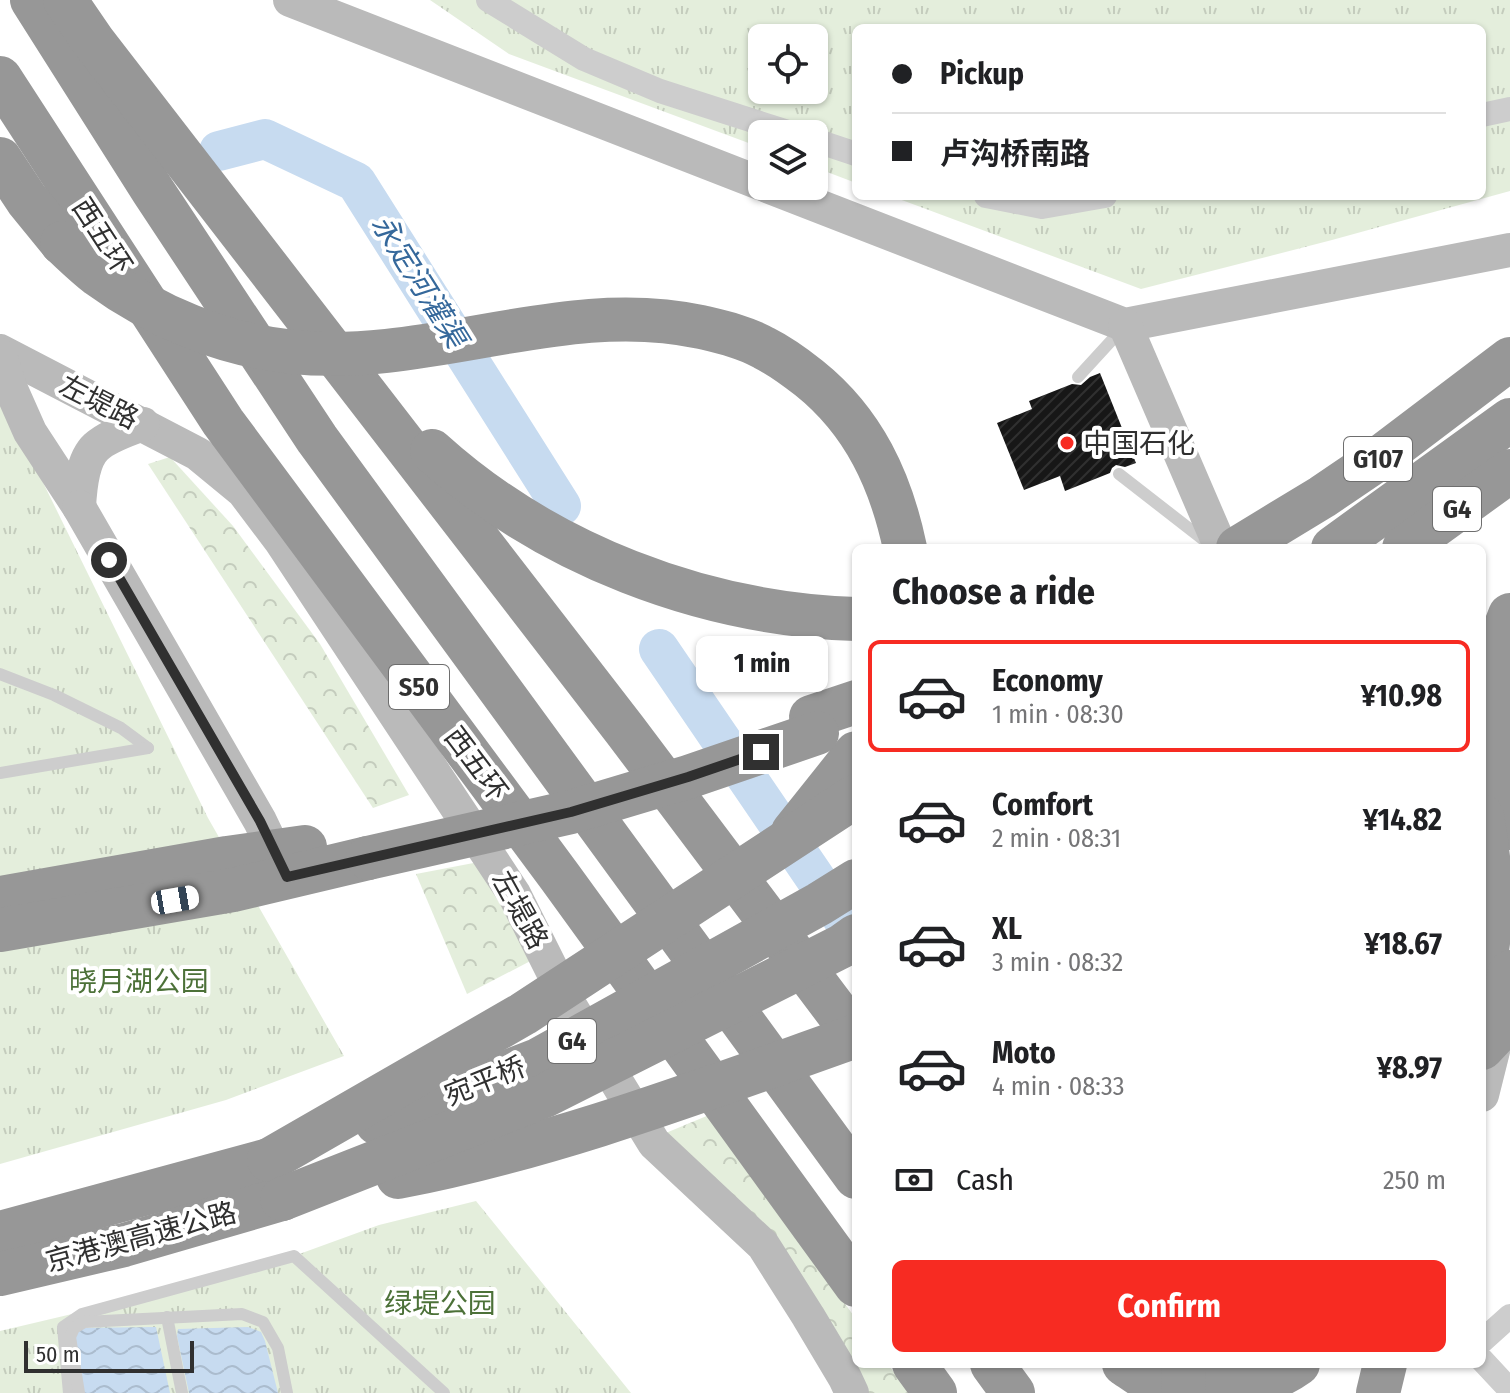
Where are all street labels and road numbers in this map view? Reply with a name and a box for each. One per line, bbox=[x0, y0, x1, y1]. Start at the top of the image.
street label: 西五环 bbox=[65, 192, 139, 280]
street label: 左堤路 bbox=[54, 368, 144, 436]
road number: G107 bbox=[1344, 437, 1412, 481]
road number: G4 bbox=[1433, 487, 1481, 531]
road number: S50 bbox=[389, 665, 449, 709]
street label: 西五环 bbox=[438, 721, 514, 807]
street label: 左堤路 bbox=[485, 865, 555, 955]
road number: G4 bbox=[548, 1019, 596, 1063]
street label: 宛平桥 bbox=[440, 1050, 530, 1112]
street label: 京港澳高速公路 bbox=[42, 1196, 240, 1278]

